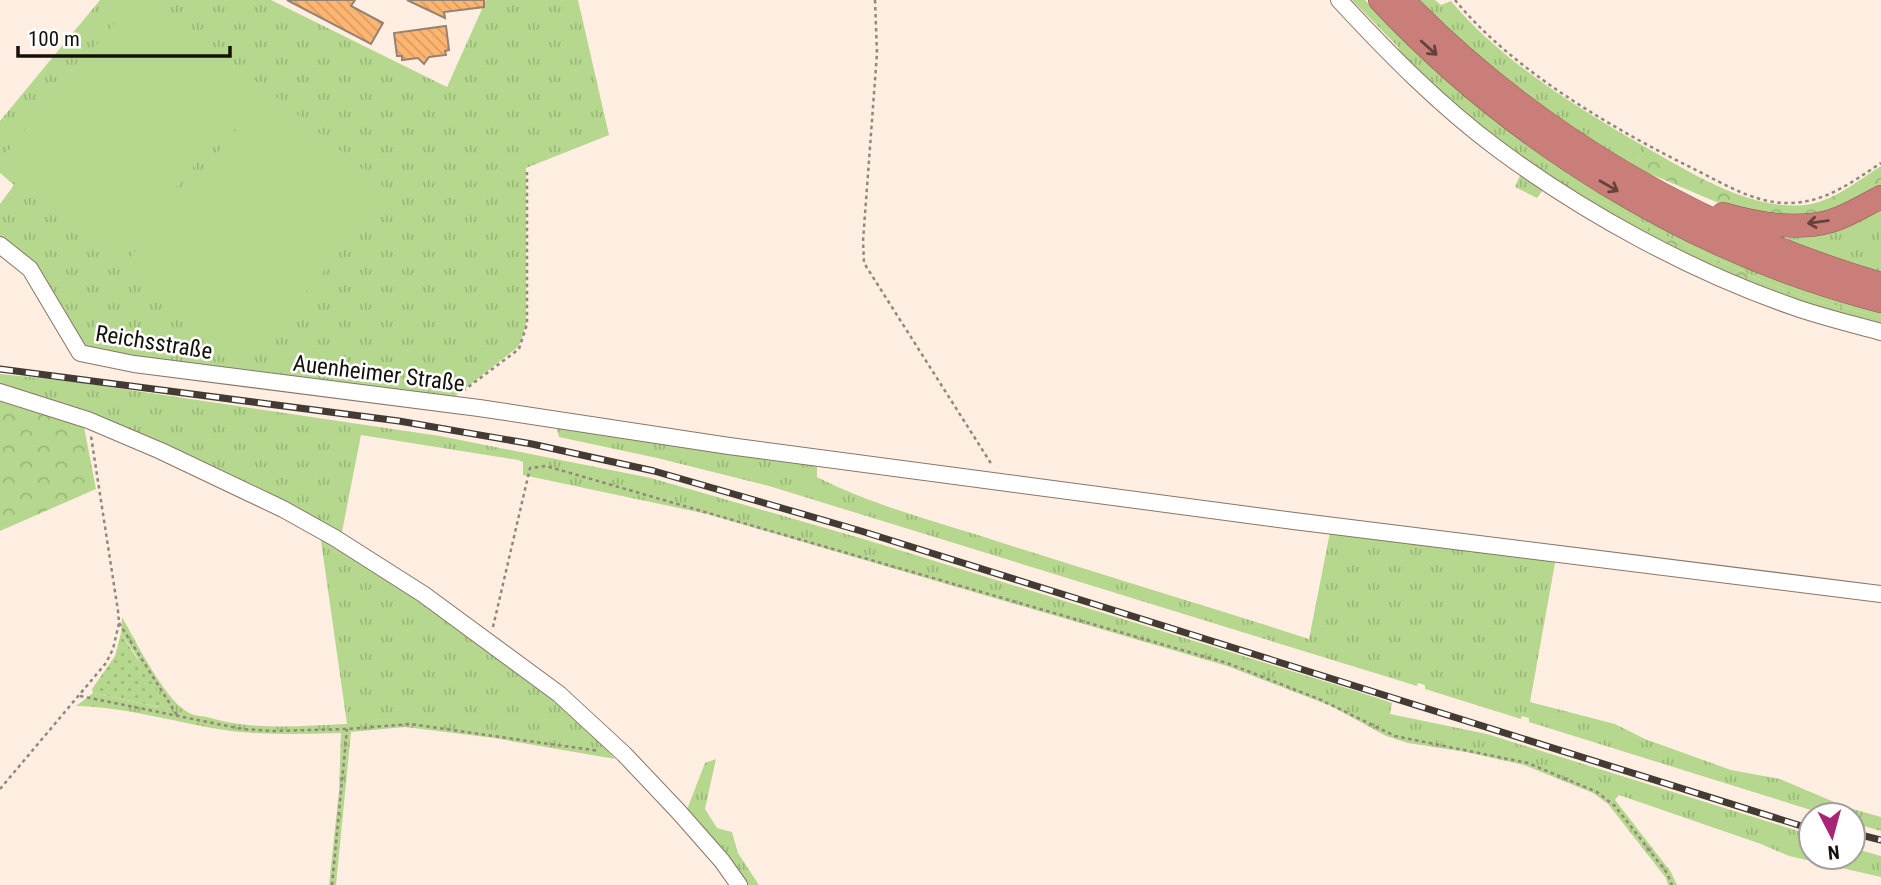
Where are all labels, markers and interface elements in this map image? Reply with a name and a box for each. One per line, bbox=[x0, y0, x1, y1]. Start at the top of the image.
scale bar bbox=[18, 14, 229, 58]
text: 100 m bbox=[28, 27, 80, 51]
one-way arrow bbox=[1420, 39, 1438, 55]
one-way arrow bbox=[1599, 179, 1619, 193]
one-way arrow bbox=[1807, 216, 1830, 229]
street label: Reichsstraße bbox=[93, 320, 214, 365]
street label: Auenheimer Straße bbox=[292, 350, 466, 397]
north arrow bbox=[1797, 801, 1867, 871]
text: N bbox=[1827, 840, 1841, 864]

